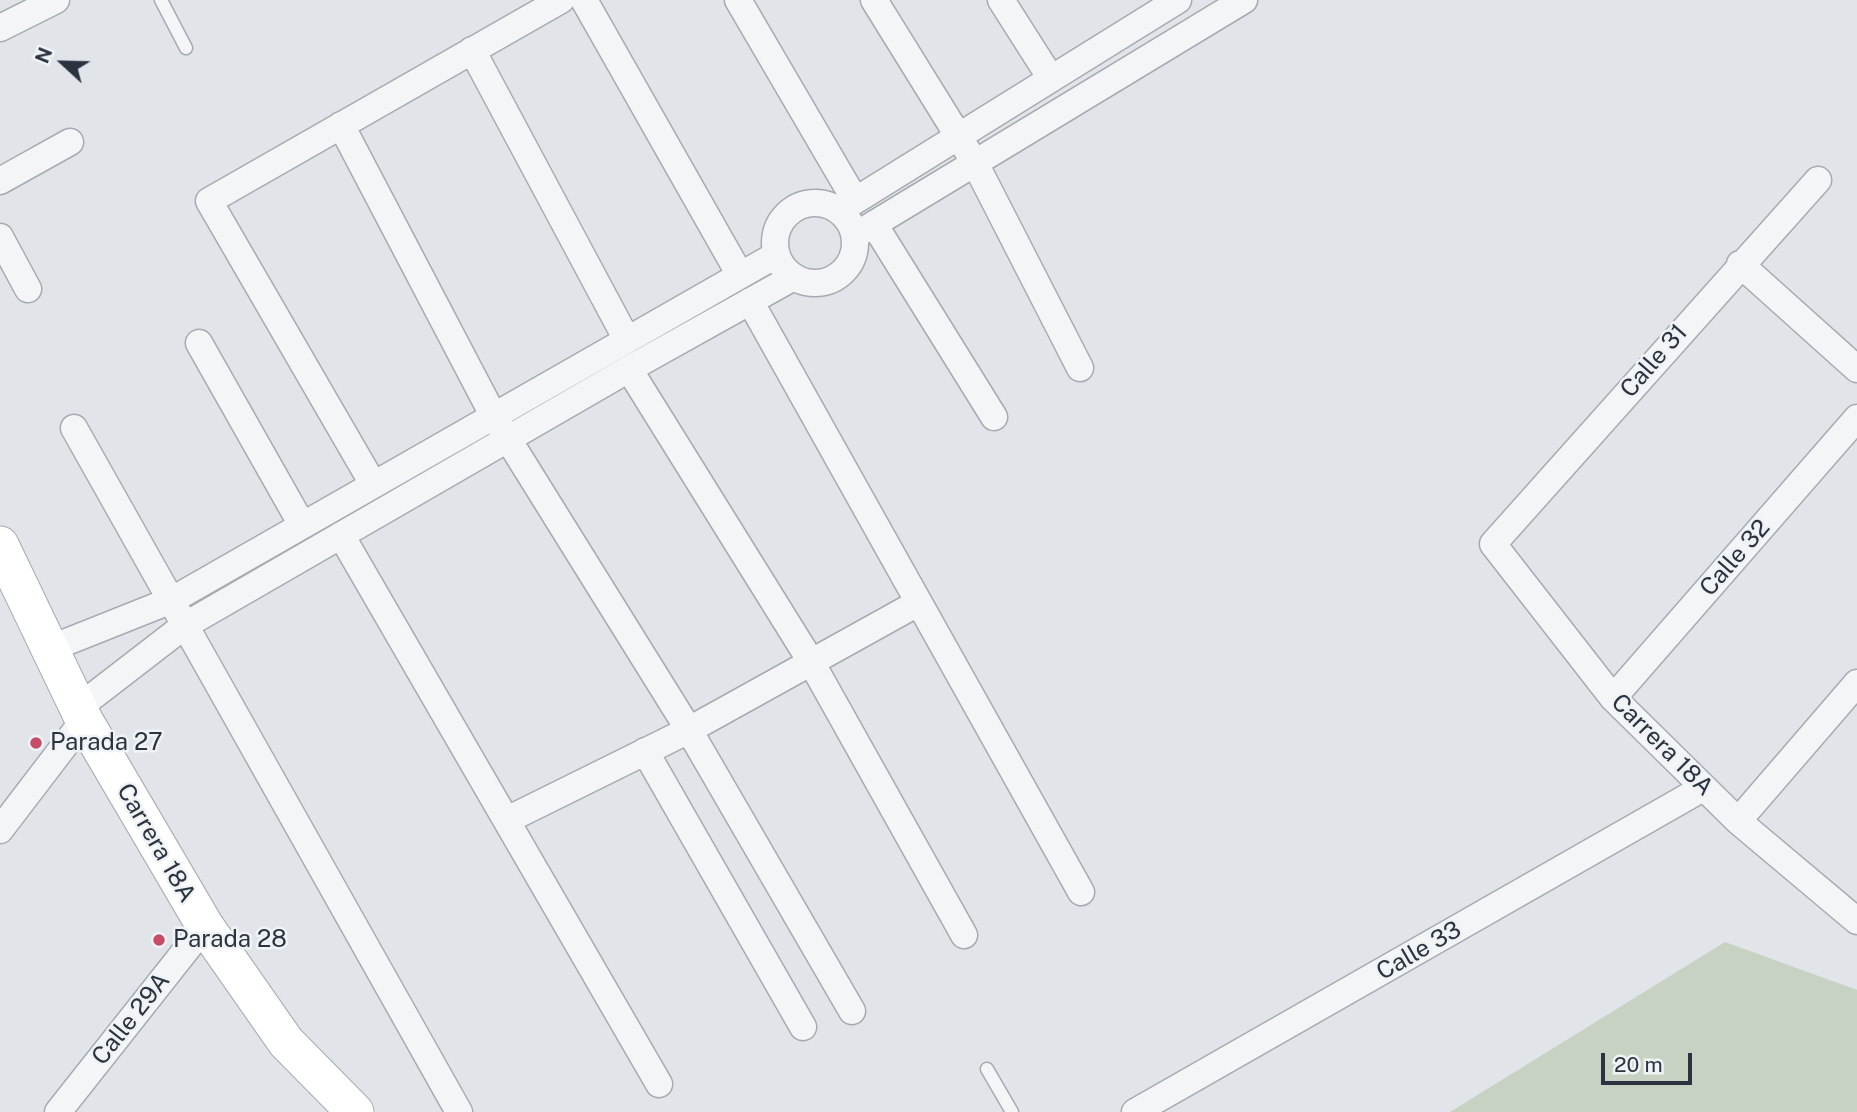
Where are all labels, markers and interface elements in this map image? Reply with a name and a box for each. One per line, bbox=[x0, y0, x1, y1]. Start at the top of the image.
north arrow bbox=[28, 28, 98, 98]
text: N bbox=[31, 44, 57, 66]
street label: Calle 31 bbox=[1614, 319, 1694, 403]
street label: Calle 32 bbox=[1694, 514, 1776, 602]
street label: Carrera 18A bbox=[1605, 688, 1719, 802]
place label: Parada 27 bbox=[50, 729, 163, 757]
marker: Parada 27 bbox=[28, 735, 44, 751]
street label: Carrera 18A bbox=[110, 779, 202, 907]
street label: Calle 33 bbox=[1372, 915, 1466, 987]
place label: Parada 28 bbox=[173, 926, 287, 954]
marker: Parada 28 bbox=[151, 932, 167, 948]
street label: Calle 29A bbox=[86, 967, 176, 1071]
scale bar bbox=[1605, 1038, 1696, 1082]
text: 20 m bbox=[1614, 1052, 1663, 1077]

